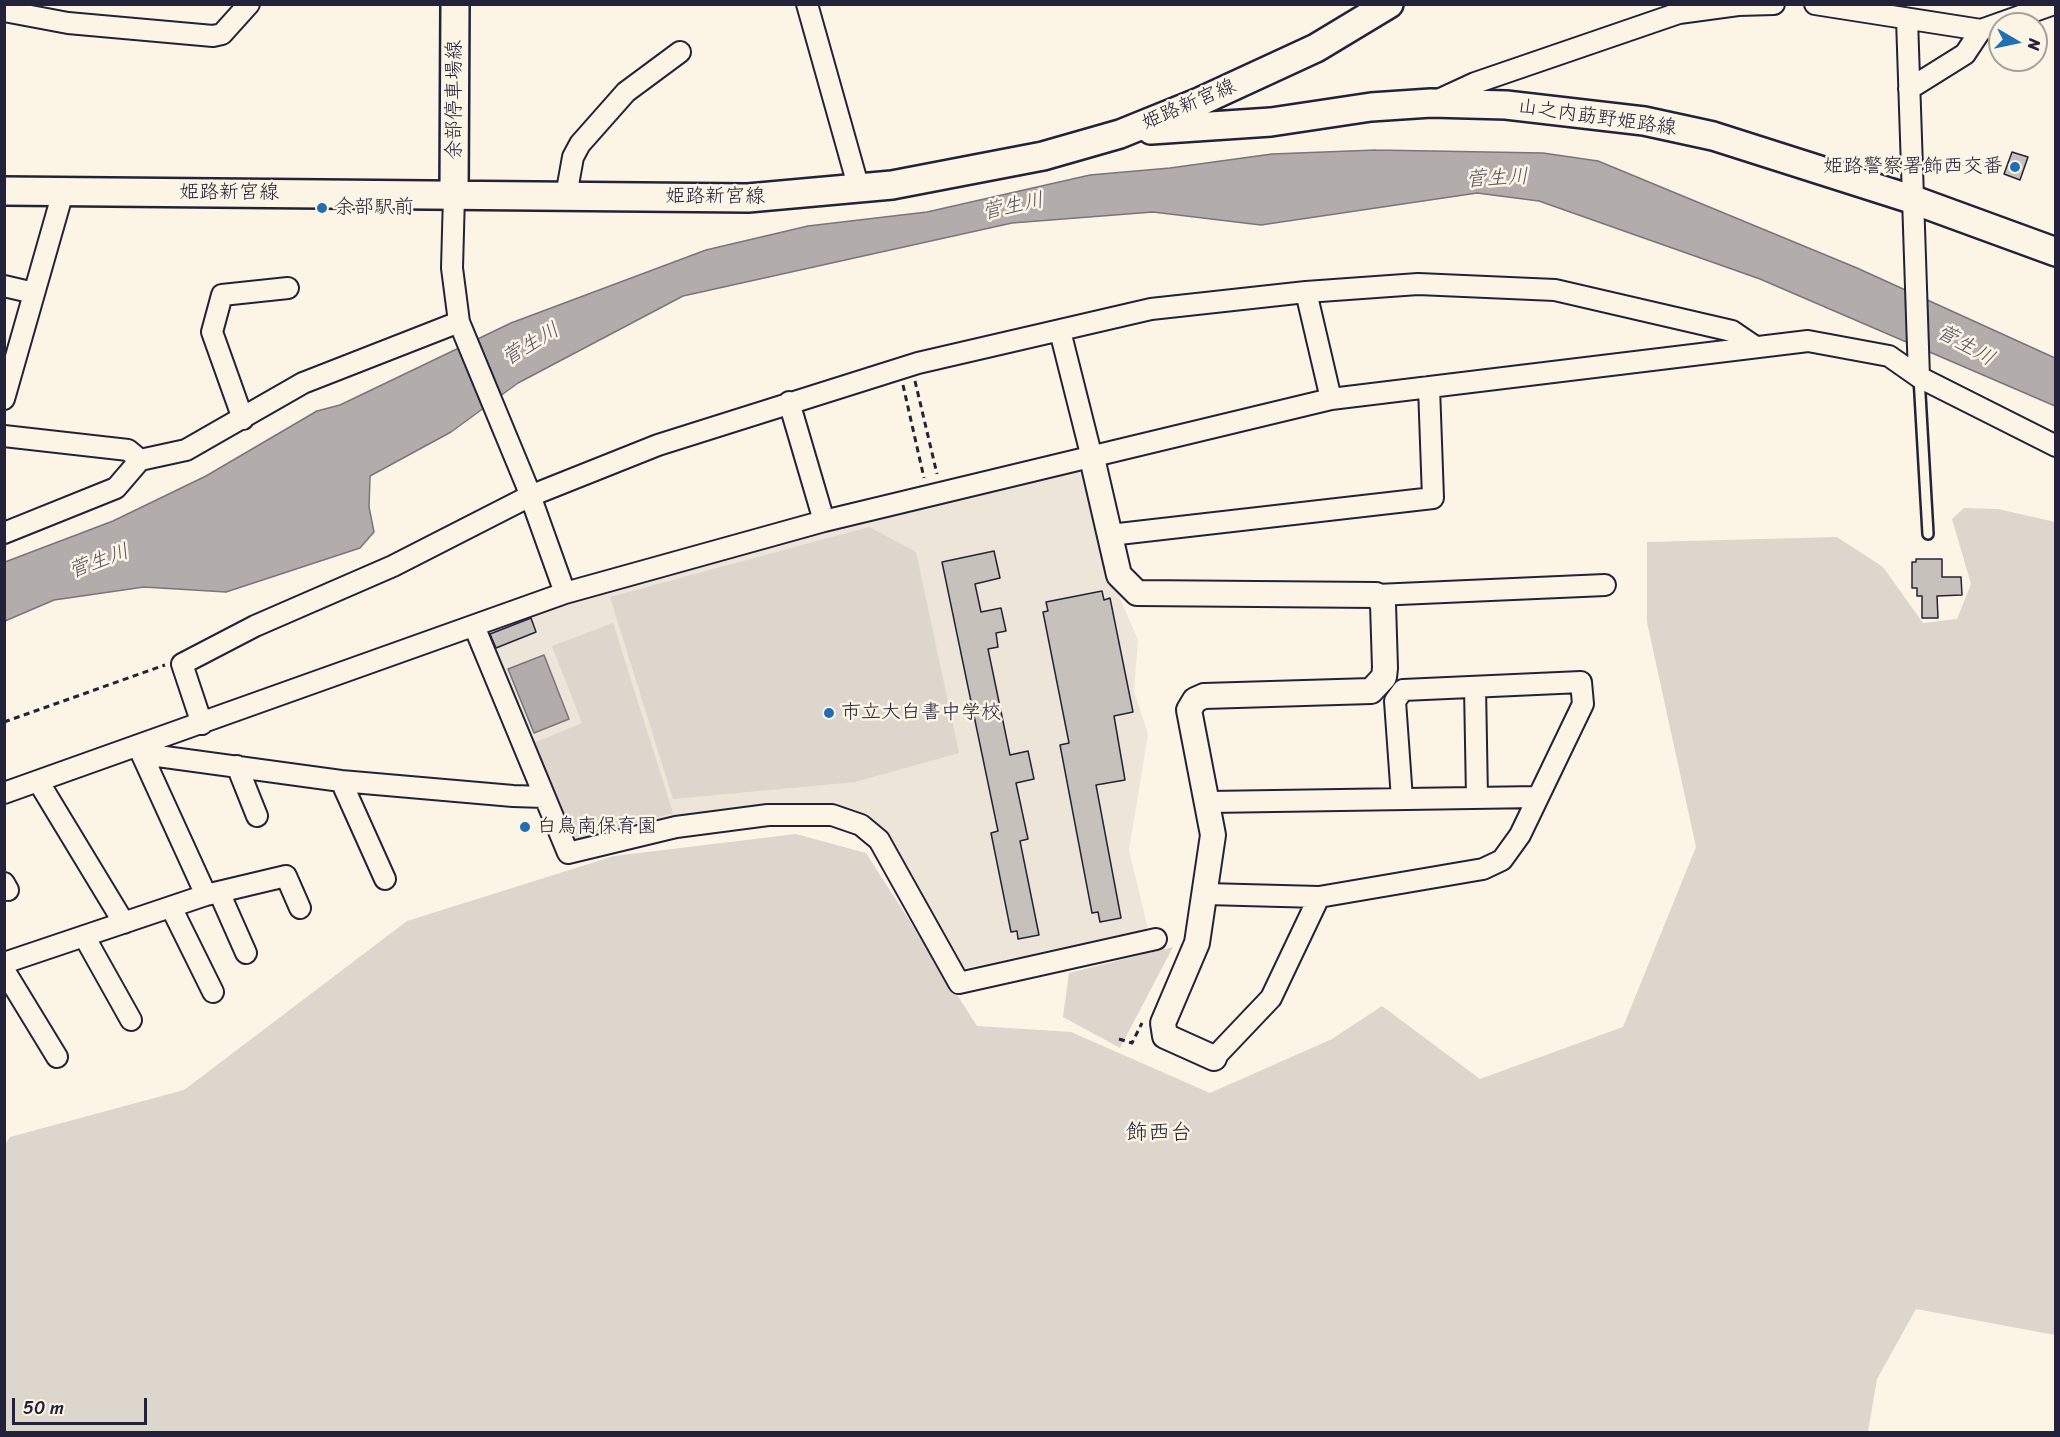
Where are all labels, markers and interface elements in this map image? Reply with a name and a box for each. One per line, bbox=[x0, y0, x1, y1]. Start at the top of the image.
north arrow bbox=[1988, 12, 2048, 72]
text: N bbox=[2019, 37, 2049, 52]
street label: 余部停車場線 bbox=[443, 40, 467, 160]
street label: 姫路新宮線 bbox=[1138, 74, 1240, 136]
street label: 山之内莇野姫路線 bbox=[1516, 95, 1678, 141]
place label: 姫路警察署飾西交番 bbox=[1823, 155, 2003, 179]
marker: 姫路警察署飾西交番 bbox=[2008, 160, 2022, 174]
water label: 菅生川 bbox=[1465, 165, 1529, 193]
street label: 姫路新宮線 bbox=[179, 181, 279, 205]
street label: 姫路新宮線 bbox=[665, 185, 765, 209]
water label: 菅生川 bbox=[980, 188, 1046, 226]
place label: 余部駅前 bbox=[334, 196, 414, 220]
marker: 余部駅前 bbox=[315, 201, 329, 215]
water label: 菅生川 bbox=[498, 318, 564, 372]
water label: 菅生川 bbox=[1931, 320, 1999, 372]
water label: 菅生川 bbox=[65, 539, 133, 585]
place label: 市立大白書中学校 bbox=[841, 701, 1001, 725]
marker: 市立大白書中学校 bbox=[822, 706, 836, 720]
place label: 白鳥南保育園 bbox=[537, 815, 657, 839]
marker: 白鳥南保育園 bbox=[518, 820, 532, 834]
district label: 飾西台 bbox=[1126, 1120, 1192, 1146]
scale bar bbox=[15, 1386, 150, 1424]
text: 50 m bbox=[23, 1392, 64, 1424]

